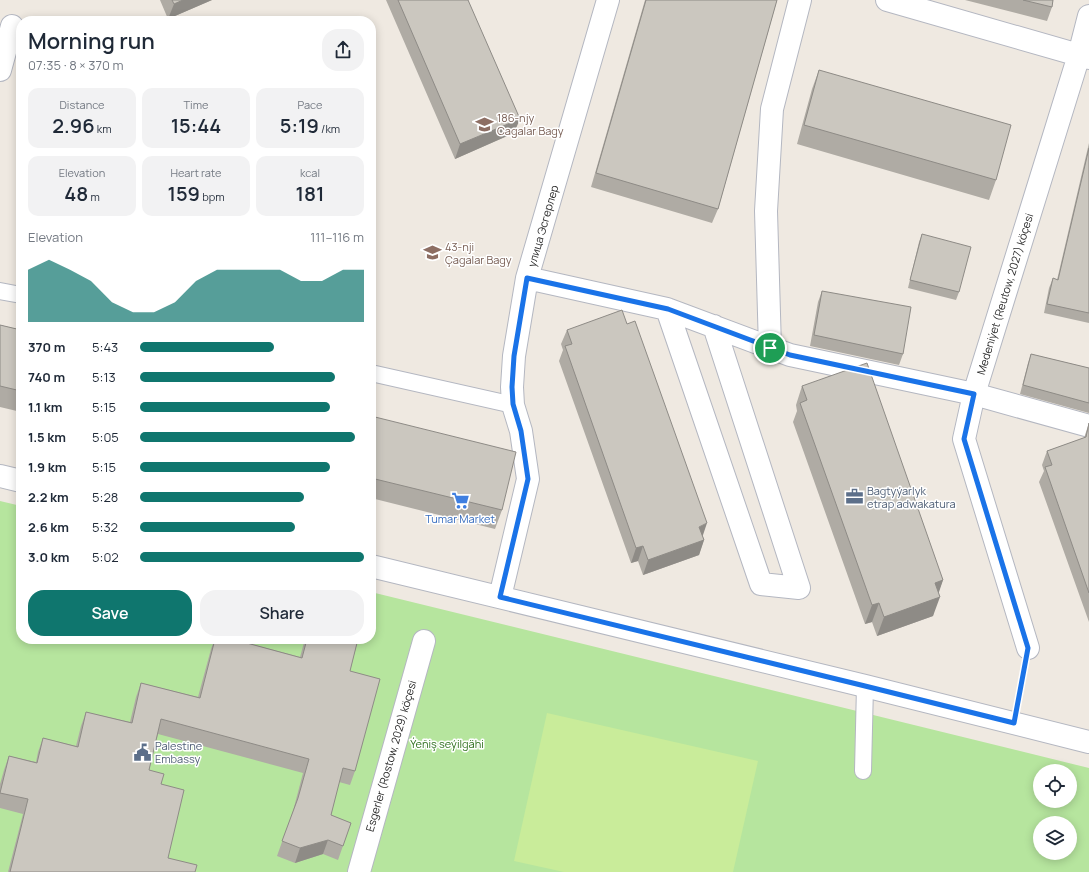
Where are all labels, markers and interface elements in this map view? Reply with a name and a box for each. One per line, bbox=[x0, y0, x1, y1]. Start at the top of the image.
text: Morning run bbox=[28, 26, 155, 56]
button: share bbox=[322, 29, 364, 71]
text: 07:35 · 8 × 370 m bbox=[28, 56, 124, 74]
text: Distance bbox=[59, 97, 105, 112]
text: Time bbox=[184, 97, 208, 112]
text: Pace bbox=[298, 97, 322, 112]
place label: 186-njy Cagalar Bagy bbox=[497, 110, 564, 138]
text: 2.96 bbox=[52, 112, 95, 139]
text: 15:44 bbox=[171, 112, 221, 139]
text: 5:19 bbox=[280, 112, 319, 139]
school or university icon: 186-njy Cagalar Bagy bbox=[474, 114, 494, 134]
text: km bbox=[95, 121, 112, 136]
text: /km bbox=[319, 121, 340, 136]
text: Elevation bbox=[59, 165, 105, 180]
text: Heart rate bbox=[170, 165, 222, 180]
text: kcal bbox=[300, 165, 320, 180]
text: 48 bbox=[64, 180, 88, 207]
text: 159 bbox=[167, 180, 200, 207]
text: 181 bbox=[296, 180, 324, 207]
street label: улица Эсгерлер bbox=[524, 183, 561, 269]
text: m bbox=[88, 189, 100, 204]
text: bpm bbox=[200, 189, 225, 204]
street label: Medeniýet (Reutow, 2027) köçesi bbox=[973, 211, 1036, 376]
text: Elevation bbox=[28, 228, 83, 246]
text: 111–116 m bbox=[310, 228, 364, 246]
place label: 43-nji Çagalar Bagy bbox=[445, 239, 512, 267]
school or university icon: 43-nji Çagalar Bagy bbox=[422, 243, 442, 263]
pin bbox=[753, 331, 787, 365]
icon: arrive bbox=[759, 337, 781, 359]
text: 370 m bbox=[28, 338, 65, 356]
text: 5:43 bbox=[92, 338, 118, 356]
text: 740 m bbox=[28, 368, 65, 386]
text: 5:13 bbox=[92, 368, 116, 386]
text: 1.1 km bbox=[28, 398, 63, 416]
text: 5:15 bbox=[92, 398, 116, 416]
text: 1.5 km bbox=[28, 428, 66, 446]
text: 5:05 bbox=[92, 428, 119, 446]
text: 1.9 km bbox=[28, 458, 66, 476]
text: 5:15 bbox=[92, 458, 116, 476]
place label: Bagtyýarlyk etrap adwakatura bbox=[867, 483, 956, 511]
office icon: Bagtyýarlyk etrap adwakatura bbox=[844, 487, 864, 507]
text: 2.2 km bbox=[28, 488, 69, 506]
text: 5:28 bbox=[92, 488, 118, 506]
supermarket icon: Tumar Market bbox=[450, 491, 470, 511]
place label: Tumar Market bbox=[425, 511, 495, 526]
text: 2.6 km bbox=[28, 518, 69, 536]
text: 5:32 bbox=[92, 518, 118, 536]
text: 3.0 km bbox=[28, 548, 69, 566]
text: 5:02 bbox=[92, 548, 119, 566]
button: Save bbox=[28, 590, 192, 636]
button: Share bbox=[200, 590, 364, 636]
street label: Esgerler (Rostow, 2029) köçesi bbox=[362, 679, 419, 833]
park label: Ýeňiş seýilgähi bbox=[410, 736, 484, 751]
place label: Palestine Embassy bbox=[155, 738, 203, 766]
public building icon: Palestine Embassy bbox=[132, 742, 152, 762]
map controls bbox=[1033, 764, 1077, 860]
button: locate bbox=[1033, 764, 1077, 808]
button: layers bbox=[1033, 816, 1077, 860]

